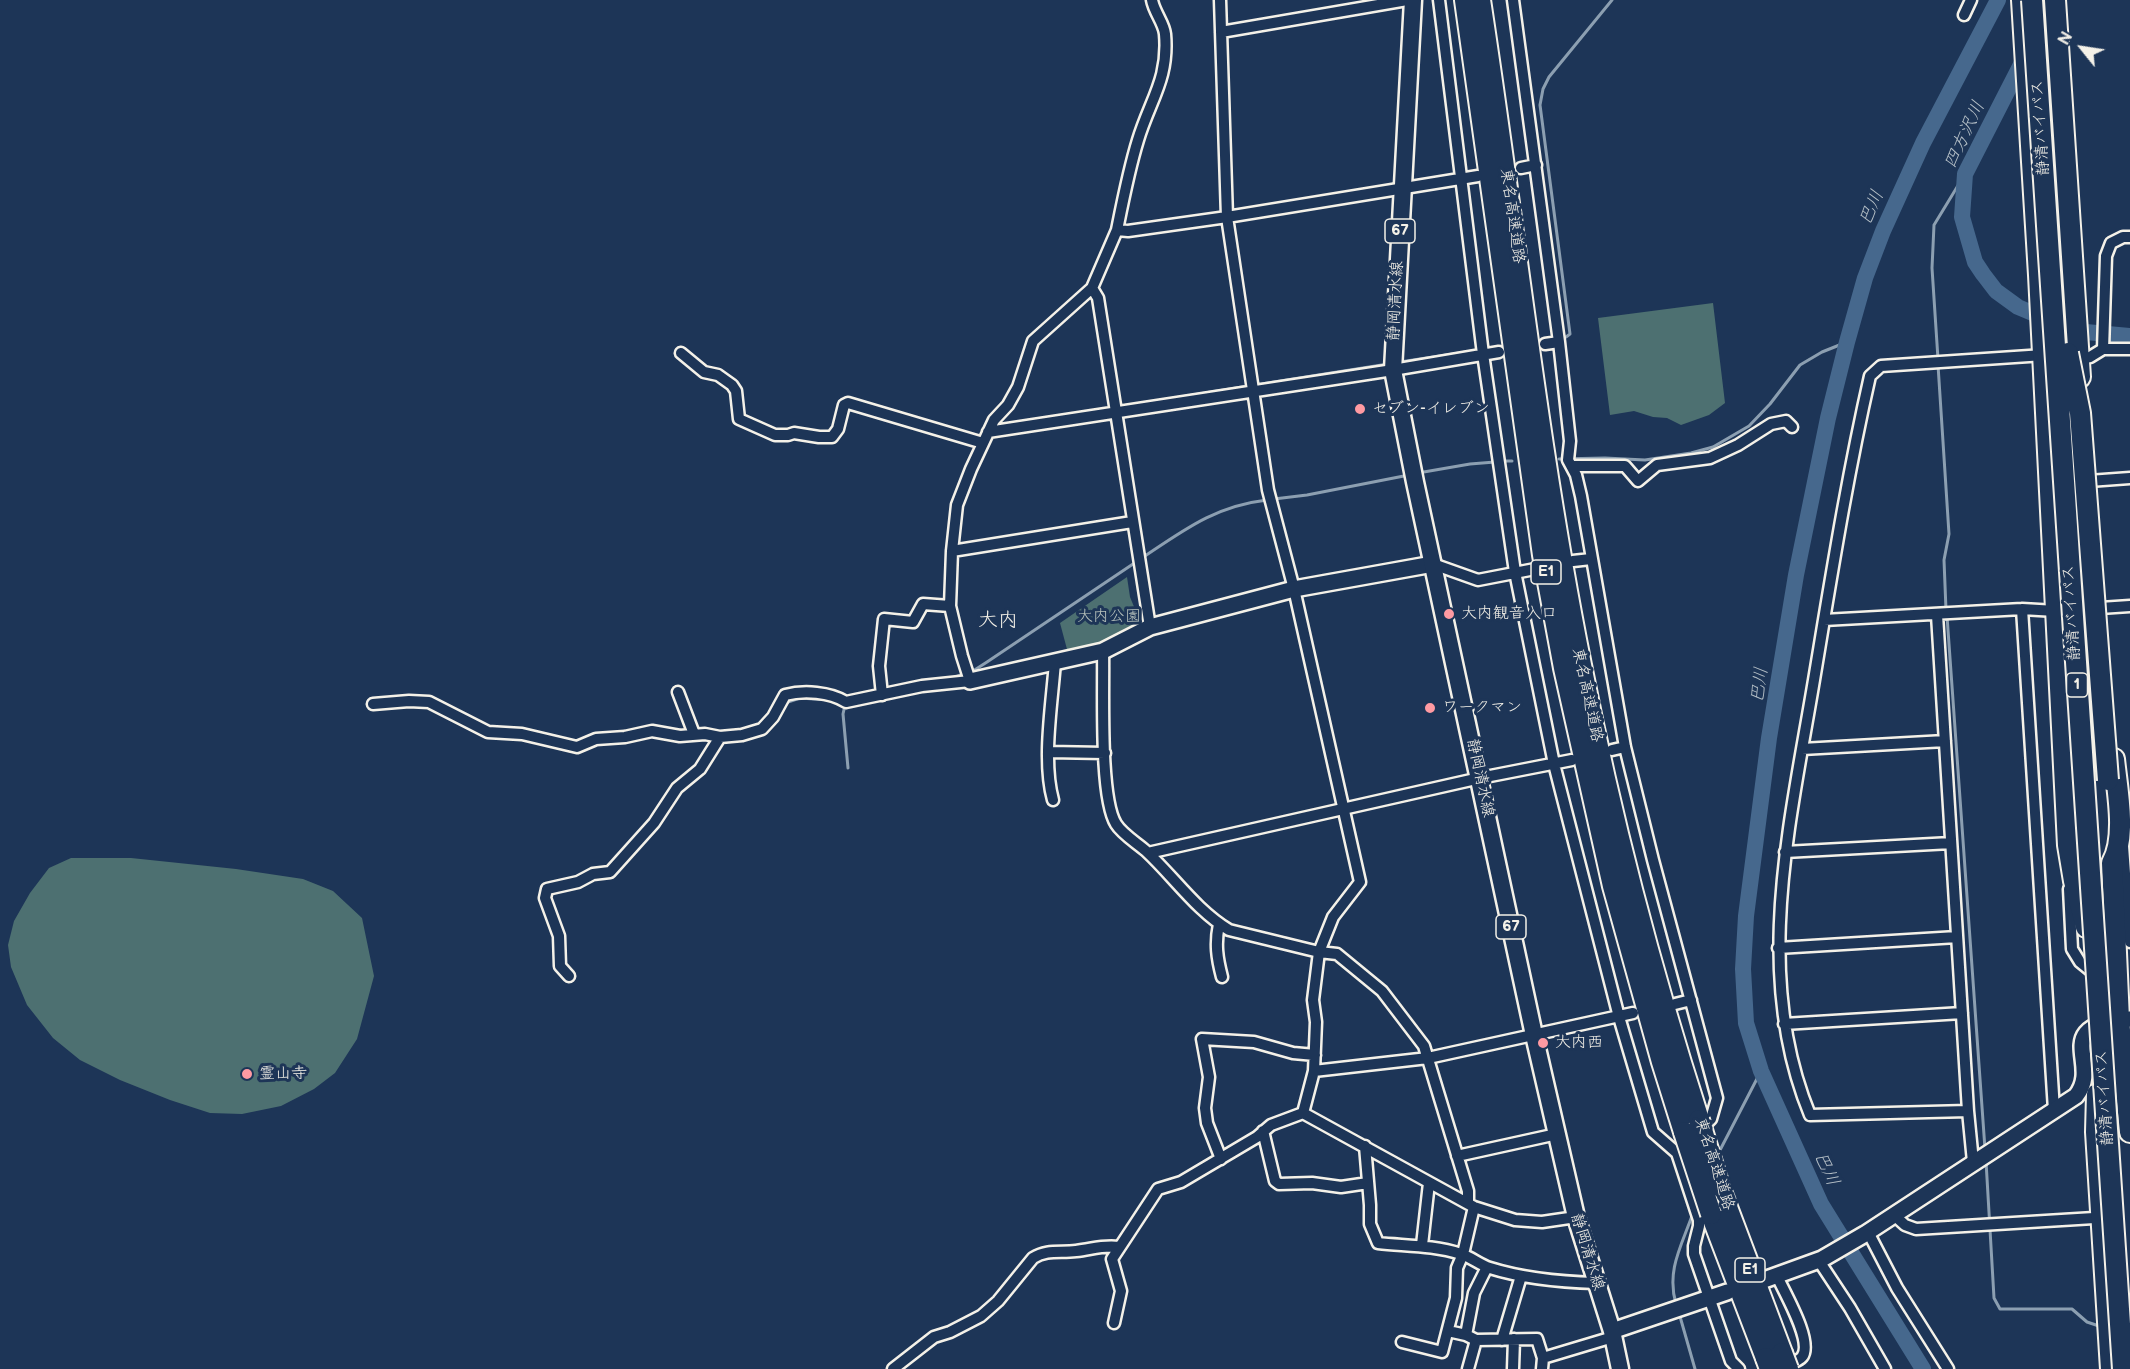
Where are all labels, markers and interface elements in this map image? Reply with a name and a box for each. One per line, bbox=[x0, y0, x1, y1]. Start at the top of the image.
north arrow bbox=[2052, 18, 2112, 78]
text: N bbox=[2055, 29, 2077, 49]
street label: 静清バイパス bbox=[2028, 79, 2054, 177]
water label: 四方沢川 bbox=[1940, 98, 1990, 172]
street label: 東名高速道路 bbox=[1496, 167, 1528, 265]
water label: 巴川 bbox=[1855, 187, 1889, 229]
road number: 67 bbox=[1385, 219, 1415, 243]
street label: 静岡清水線 bbox=[1384, 261, 1408, 341]
place label: セブン-イレブン bbox=[1372, 399, 1490, 419]
marker: セブン-イレブン bbox=[1353, 402, 1367, 416]
road number: E1 bbox=[1531, 560, 1561, 584]
street label: 静清バイパス bbox=[2059, 564, 2085, 662]
place label: 大内観音入口 bbox=[1461, 604, 1557, 624]
park label: 大内公園 bbox=[1077, 607, 1141, 627]
marker: 大内観音入口 bbox=[1442, 607, 1456, 621]
district label: 大内 bbox=[978, 609, 1018, 633]
street label: 東名高速道路 bbox=[1568, 646, 1606, 744]
water label: 巴川 bbox=[1747, 666, 1773, 704]
road number: 1 bbox=[2066, 673, 2088, 697]
place label: ワークマン bbox=[1442, 698, 1522, 718]
marker: ワークマン bbox=[1423, 701, 1437, 715]
street label: 静岡清水線 bbox=[1462, 737, 1498, 819]
road number: 67 bbox=[1496, 915, 1526, 939]
place label: 大内西 bbox=[1555, 1033, 1603, 1053]
marker: 大内西 bbox=[1536, 1036, 1550, 1050]
street label: 静清バイパス bbox=[2092, 1049, 2118, 1147]
place label: 霊山寺 bbox=[259, 1064, 307, 1084]
marker: 霊山寺 bbox=[240, 1067, 254, 1081]
street label: 東名高速道路 bbox=[1690, 1115, 1738, 1213]
water label: 巴川 bbox=[1809, 1148, 1843, 1190]
street label: 静岡清水線 bbox=[1566, 1211, 1608, 1293]
road number: E1 bbox=[1735, 1258, 1765, 1282]

